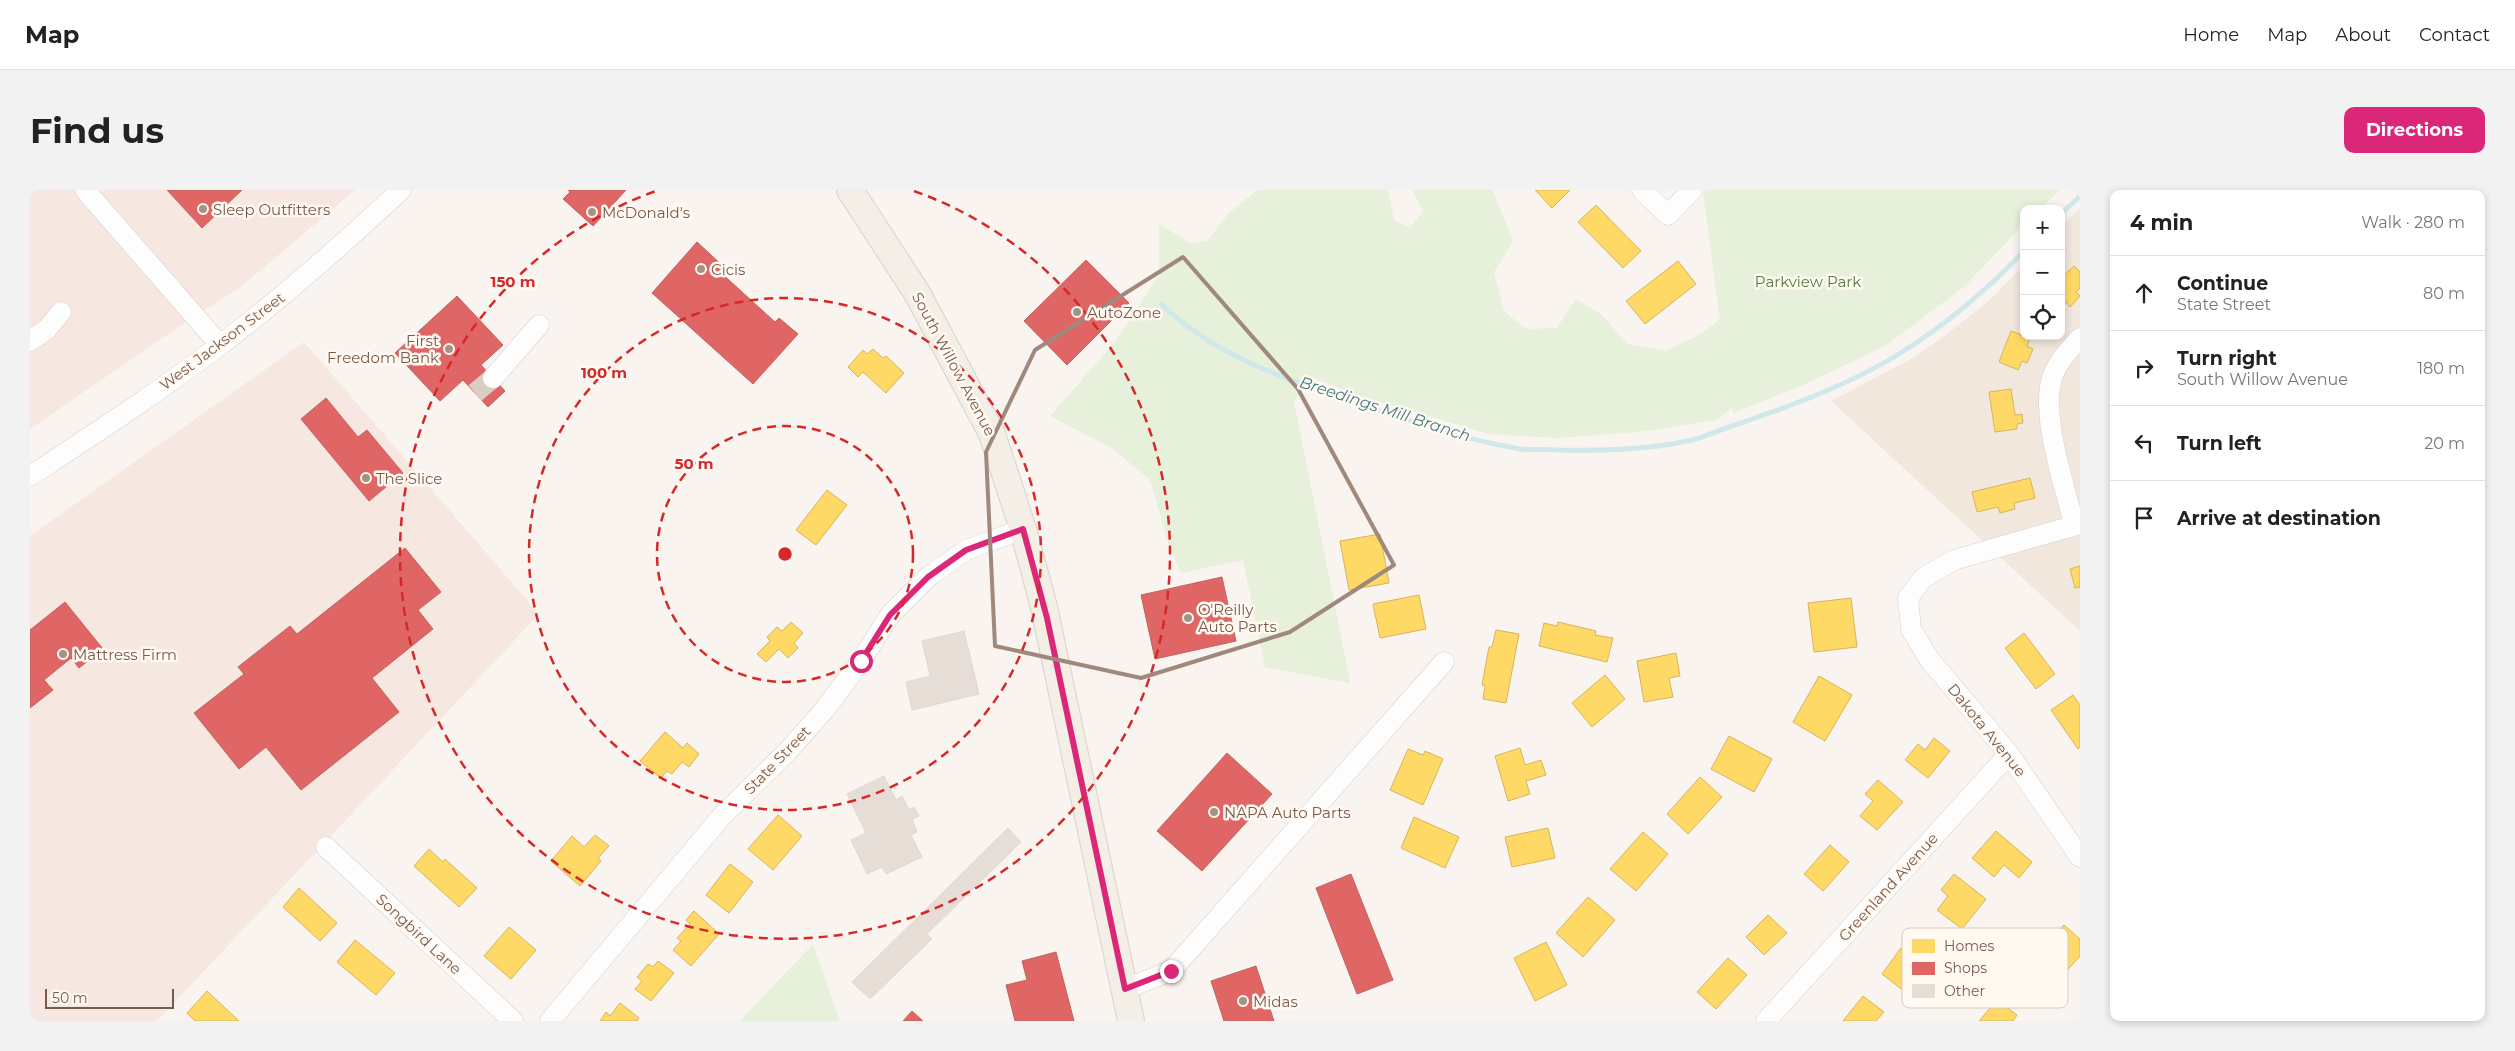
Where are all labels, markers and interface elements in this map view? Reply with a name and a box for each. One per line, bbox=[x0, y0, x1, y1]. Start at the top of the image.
text: Map bbox=[25, 20, 79, 49]
text: Home bbox=[2183, 24, 2239, 46]
text: Map bbox=[2267, 24, 2307, 46]
text: About bbox=[2335, 24, 2391, 46]
text: Contact bbox=[2419, 24, 2490, 46]
button: Directions bbox=[2344, 107, 2485, 153]
text: Find us bbox=[30, 109, 164, 152]
place label: Sleep Outfitters bbox=[213, 200, 330, 219]
marker: Sleep Outfitters bbox=[197, 203, 209, 215]
place label: McDonald's bbox=[602, 203, 690, 222]
map controls bbox=[2020, 205, 2065, 340]
button: + bbox=[2020, 205, 2065, 250]
marker: McDonald's bbox=[586, 206, 598, 218]
text: 4 min bbox=[2130, 210, 2193, 235]
text: Walk · 280 m bbox=[2361, 213, 2465, 232]
button: − bbox=[2020, 250, 2065, 295]
place label: Cicis bbox=[711, 260, 745, 279]
marker: Cicis bbox=[695, 263, 707, 275]
text: 150 m bbox=[491, 272, 535, 291]
park label: Parkview Park bbox=[1755, 272, 1861, 291]
text: Continue bbox=[2177, 272, 2268, 295]
icon: ahead bbox=[2130, 279, 2158, 307]
text: 80 m bbox=[2423, 284, 2465, 303]
street label: West Jackson Street bbox=[156, 288, 288, 394]
street label: South Willow Avenue bbox=[908, 289, 1000, 439]
button: locate bbox=[2020, 295, 2065, 340]
text: State Street bbox=[2177, 295, 2271, 314]
place label: AutoZone bbox=[1087, 303, 1161, 322]
marker: AutoZone bbox=[1071, 306, 1083, 318]
place label: First Freedom Bank bbox=[327, 331, 439, 367]
marker: First Freedom Bank bbox=[443, 343, 455, 355]
text: Turn right bbox=[2177, 347, 2277, 370]
icon: right bbox=[2130, 354, 2158, 382]
text: 180 m bbox=[2417, 359, 2465, 378]
text: 100 m bbox=[581, 363, 627, 382]
text: South Willow Avenue bbox=[2177, 370, 2348, 389]
water label: Breedings Mill Branch bbox=[1297, 372, 1473, 446]
icon: left bbox=[2130, 429, 2158, 457]
text: Turn left bbox=[2177, 432, 2262, 455]
text: 20 m bbox=[2424, 434, 2465, 453]
text: 50 m bbox=[674, 454, 714, 473]
place label: The Slice bbox=[376, 469, 442, 488]
marker: The Slice bbox=[360, 472, 372, 484]
icon: arrive bbox=[2130, 504, 2158, 532]
text: Arrive at destination bbox=[2177, 507, 2381, 530]
centre of rings bbox=[776, 545, 794, 563]
place label: O'Reilly Auto Parts bbox=[1198, 600, 1277, 636]
marker: O'Reilly Auto Parts bbox=[1182, 612, 1194, 624]
place label: Mattress Firm bbox=[73, 645, 177, 664]
marker: Mattress Firm bbox=[57, 648, 69, 660]
route start bbox=[850, 650, 873, 673]
street label: Dakota Avenue bbox=[1944, 680, 2030, 780]
street label: State Street bbox=[740, 722, 814, 798]
place label: NAPA Auto Parts bbox=[1224, 803, 1351, 822]
marker: NAPA Auto Parts bbox=[1208, 806, 1220, 818]
street label: Greenland Avenue bbox=[1834, 829, 1942, 945]
street label: Songbird Lane bbox=[372, 890, 466, 978]
legend bbox=[1902, 928, 2068, 1008]
text: Homes bbox=[1944, 937, 1994, 955]
text: Shops bbox=[1944, 959, 1987, 977]
route end bbox=[1160, 960, 1183, 983]
text: Other bbox=[1944, 982, 1985, 1000]
scale bar bbox=[45, 986, 174, 1009]
text: 50 m bbox=[52, 989, 88, 1007]
place label: Midas bbox=[1253, 992, 1298, 1011]
marker: Midas bbox=[1237, 995, 1249, 1007]

